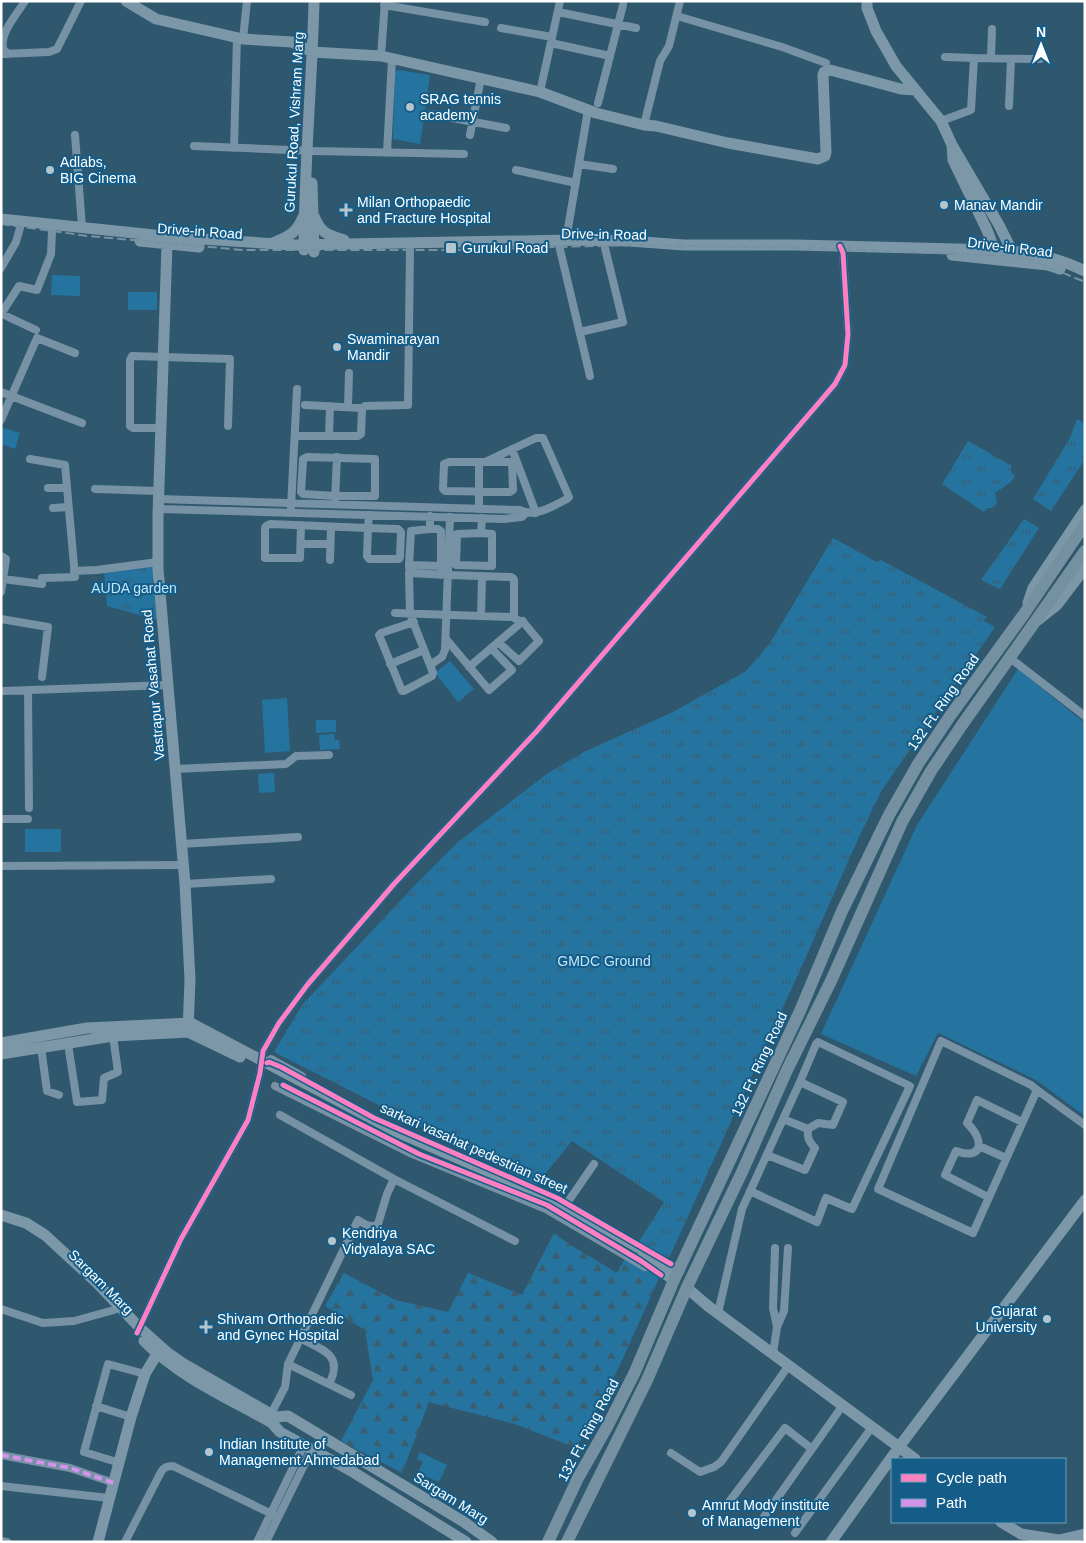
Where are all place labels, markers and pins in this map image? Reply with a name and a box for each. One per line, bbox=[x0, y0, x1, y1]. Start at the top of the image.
place label: SRAG tennis academy bbox=[420, 91, 501, 123]
marker: SRAG tennis academy bbox=[404, 101, 416, 113]
place label: Adlabs, BIG Cinema bbox=[60, 154, 136, 186]
marker: Adlabs, BIG Cinema bbox=[44, 164, 56, 176]
place label: Milan Orthopaedic and Fracture Hospital bbox=[357, 194, 491, 226]
place label: Manav Mandir bbox=[954, 197, 1043, 213]
marker: Manav Mandir bbox=[938, 199, 950, 211]
marker: Milan Orthopaedic and Fracture Hospital bbox=[339, 203, 353, 217]
place label: Gurukul Road bbox=[462, 240, 548, 256]
marker: Gurukul Road bbox=[444, 241, 458, 255]
place label: Swaminarayan Mandir bbox=[347, 331, 440, 363]
marker: Swaminarayan Mandir bbox=[331, 341, 343, 353]
place label: Kendriya Vidyalaya SAC bbox=[342, 1225, 435, 1257]
marker: Kendriya Vidyalaya SAC bbox=[326, 1235, 338, 1247]
place label: Gujarat University bbox=[976, 1303, 1037, 1335]
place label: Shivam Orthopaedic and Gynec Hospital bbox=[217, 1311, 344, 1343]
marker: Gujarat University bbox=[1041, 1313, 1053, 1325]
marker: Shivam Orthopaedic and Gynec Hospital bbox=[199, 1320, 213, 1334]
place label: Indian Institute of Management Ahmedabad bbox=[219, 1436, 379, 1468]
marker: Indian Institute of Management Ahmedabad bbox=[203, 1446, 215, 1458]
place label: Amrut Mody institute of Management bbox=[702, 1497, 830, 1529]
marker: Amrut Mody institute of Management bbox=[686, 1507, 698, 1519]

